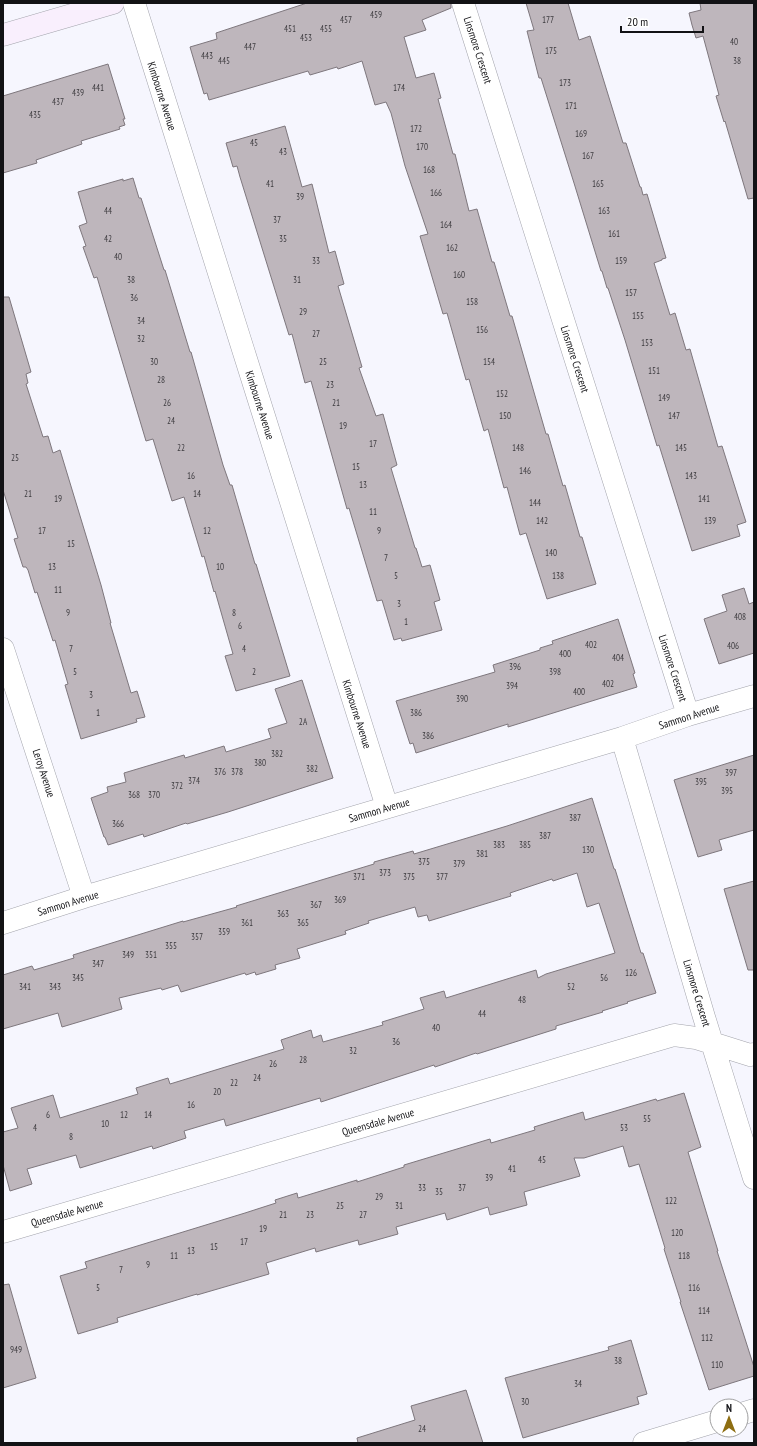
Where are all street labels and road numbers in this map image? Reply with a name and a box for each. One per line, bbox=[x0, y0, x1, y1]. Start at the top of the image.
street label: Linsmore Crescent bbox=[461, 15, 495, 85]
street label: Kimbourne Avenue bbox=[144, 60, 180, 133]
street label: Linsmore Crescent bbox=[558, 324, 592, 394]
street label: Kimbourne Avenue bbox=[242, 369, 278, 442]
street label: Linsmore Crescent bbox=[656, 633, 690, 703]
street label: Kimbourne Avenue bbox=[339, 678, 375, 751]
street label: Sammon Avenue bbox=[657, 699, 721, 732]
street label: Leroy Avenue bbox=[30, 747, 59, 799]
street label: Sammon Avenue bbox=[347, 794, 412, 825]
street label: Sammon Avenue bbox=[36, 887, 101, 919]
street label: Linsmore Crescent bbox=[680, 958, 714, 1028]
street label: Queensdale Avenue bbox=[340, 1105, 416, 1139]
street label: Queensdale Avenue bbox=[29, 1196, 105, 1230]

